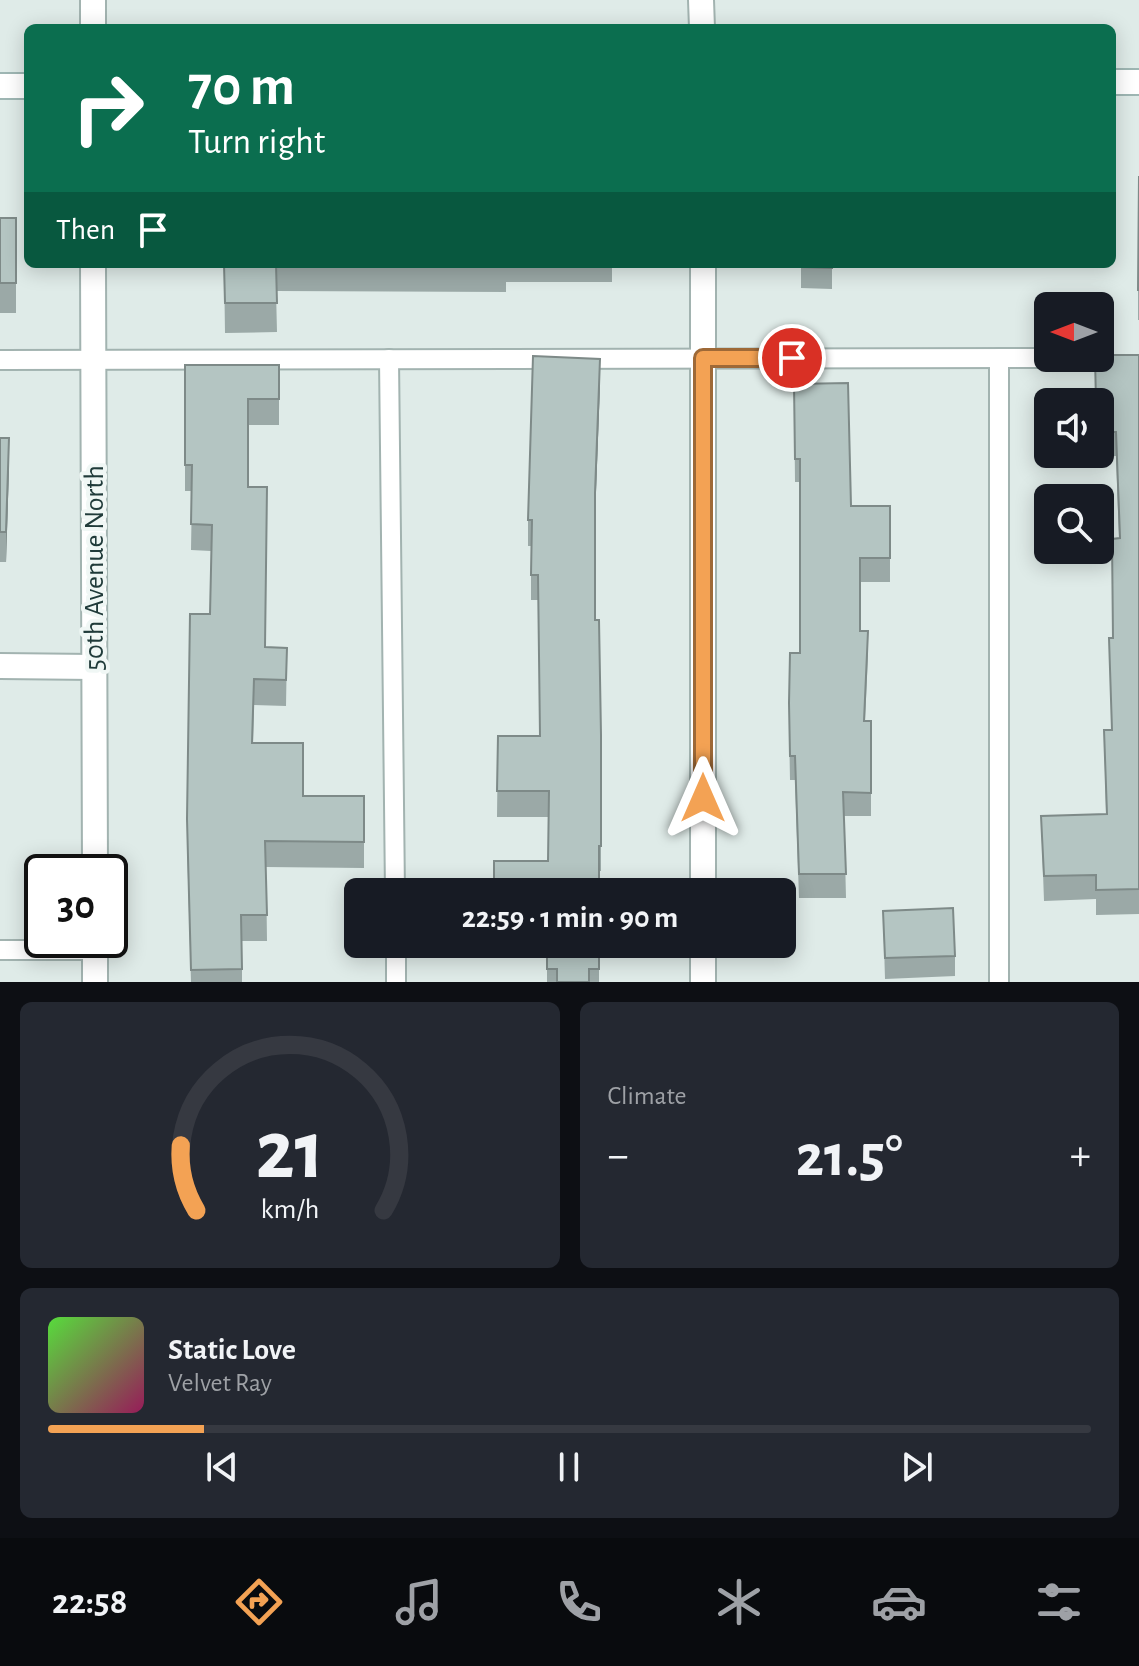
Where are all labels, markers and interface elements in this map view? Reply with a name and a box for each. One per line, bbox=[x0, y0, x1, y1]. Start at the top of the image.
icon: right bbox=[56, 56, 160, 160]
text: 70 m bbox=[188, 59, 295, 115]
text: Turn right bbox=[188, 124, 325, 160]
icon: arrive bbox=[131, 208, 175, 252]
text: Then bbox=[56, 215, 115, 245]
north arrow bbox=[1034, 292, 1114, 372]
map controls bbox=[1034, 292, 1114, 564]
pin bbox=[758, 324, 826, 392]
icon: arrive bbox=[770, 336, 814, 380]
button: sound bbox=[1034, 388, 1114, 468]
street label: 50th Avenue North bbox=[81, 465, 109, 671]
button: search bbox=[1034, 484, 1114, 564]
position arrow bbox=[661, 756, 745, 840]
speed limit sign: 30 bbox=[24, 854, 128, 958]
text: 22:59 · 1 min · 90 m bbox=[462, 903, 678, 933]
text: Climate bbox=[608, 1083, 686, 1109]
text: 21 bbox=[255, 1110, 324, 1194]
text: 21.5° bbox=[796, 1127, 903, 1187]
text: − bbox=[608, 1134, 629, 1178]
text: + bbox=[1070, 1134, 1091, 1178]
text: km/h bbox=[260, 1195, 319, 1224]
text: Static Love bbox=[168, 1335, 296, 1365]
text: Velvet Ray bbox=[168, 1370, 272, 1396]
icon: previous bbox=[200, 1445, 244, 1489]
icon: pause bbox=[547, 1445, 591, 1489]
icon: next bbox=[895, 1445, 939, 1489]
icon: directions bbox=[231, 1574, 287, 1630]
icon: music bbox=[391, 1574, 447, 1630]
icon: phone bbox=[551, 1574, 607, 1630]
icon: climate bbox=[711, 1574, 767, 1630]
icon: car bbox=[871, 1574, 927, 1630]
icon: filters bbox=[1031, 1574, 1087, 1630]
text: 22:58 bbox=[52, 1584, 127, 1620]

